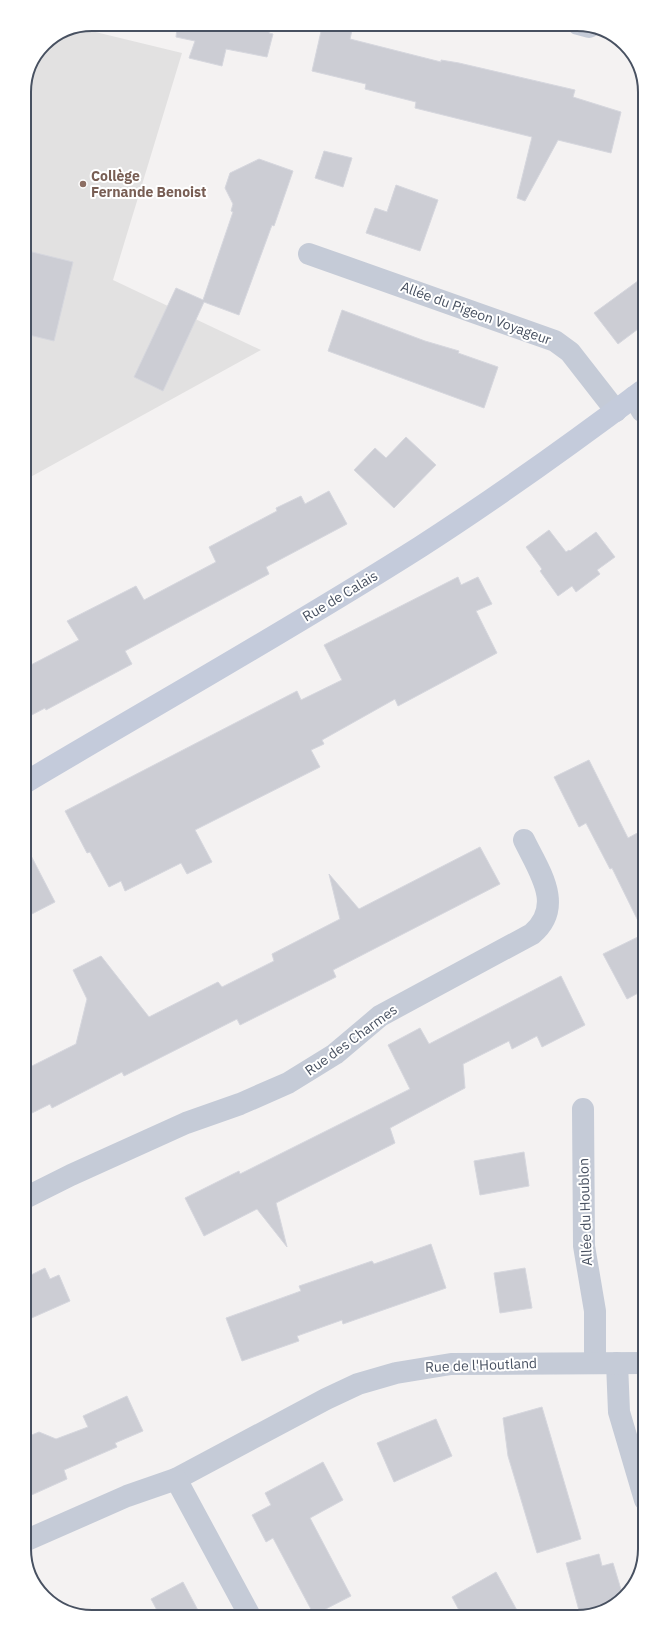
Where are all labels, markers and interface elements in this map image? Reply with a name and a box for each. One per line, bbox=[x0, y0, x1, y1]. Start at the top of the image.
place label: Collège Fernande Benoist bbox=[91, 167, 206, 201]
marker: Collège Fernande Benoist bbox=[78, 179, 88, 189]
street label: Allée du Pigeon Voyageur bbox=[398, 277, 554, 349]
street label: Rue de Calais bbox=[299, 566, 381, 626]
street label: Rue des Charmes bbox=[301, 1000, 401, 1080]
street label: Allée du Houblon bbox=[574, 1158, 596, 1266]
street label: Rue de l'Houtland bbox=[425, 1354, 537, 1376]

